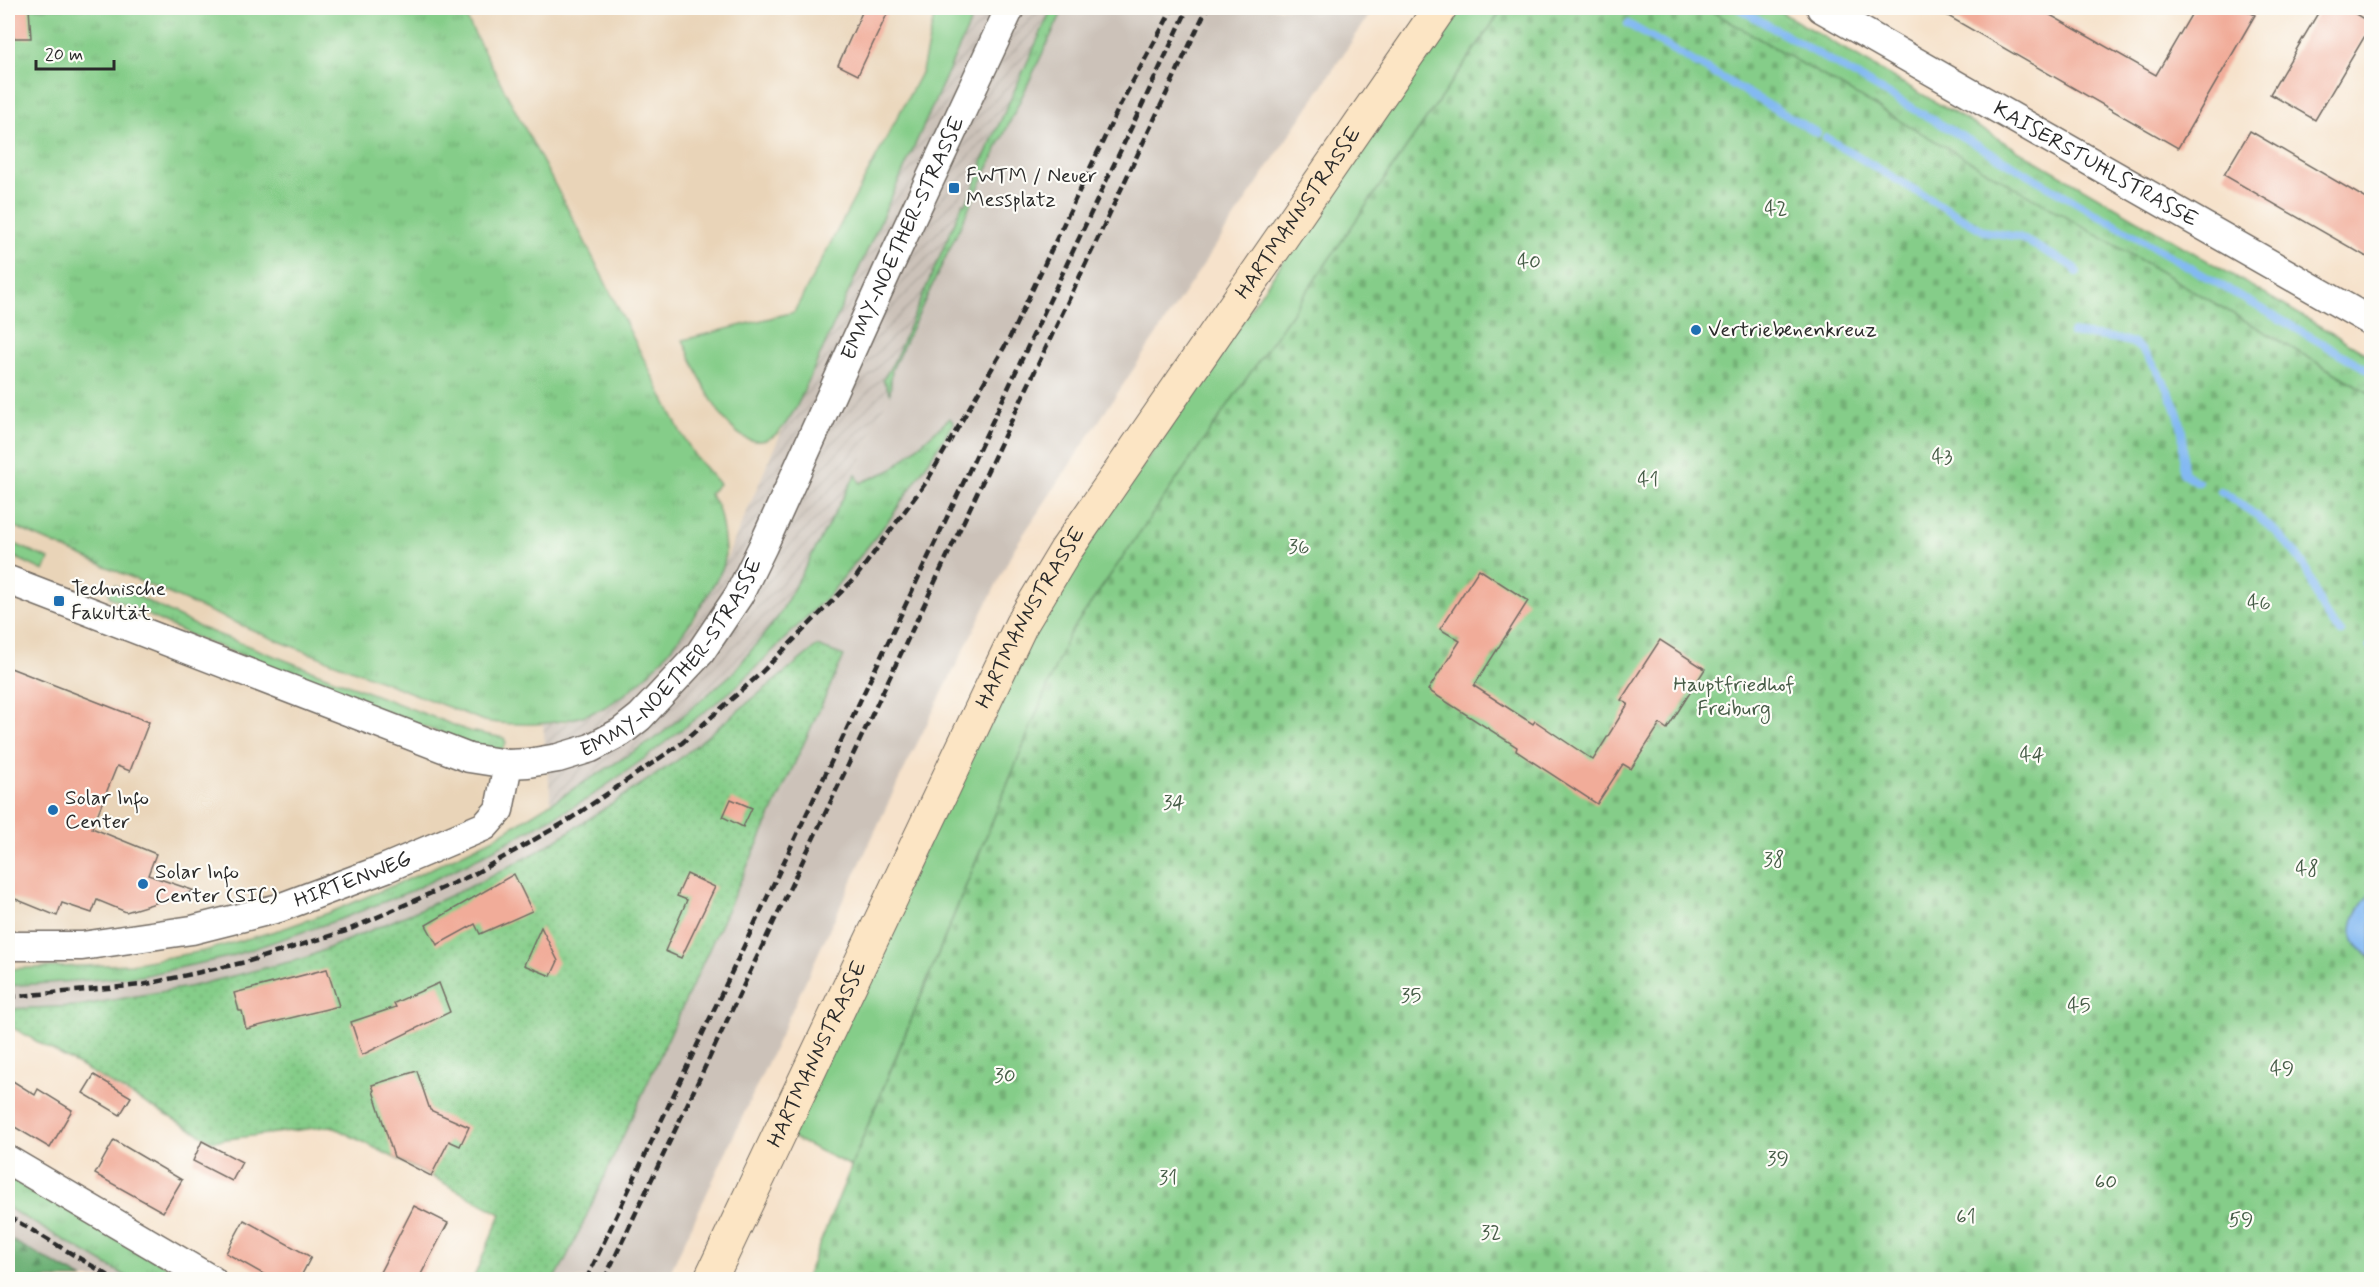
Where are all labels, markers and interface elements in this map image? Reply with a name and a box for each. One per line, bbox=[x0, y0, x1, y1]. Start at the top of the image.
scale bar bbox=[36, 33, 114, 71]
text: 20 m bbox=[45, 43, 83, 67]
street label: KAISERSTUHLSTRASSE bbox=[1988, 95, 2203, 234]
street label: EMMY-NOETHER-STRASSE bbox=[835, 112, 971, 365]
street label: HARTMANNSTRASSE bbox=[1229, 121, 1368, 305]
place label: FWTM / Neuer Messplatz bbox=[966, 162, 1097, 214]
marker: FWTM / Neuer Messplatz bbox=[947, 181, 961, 195]
park label: 42 bbox=[1764, 195, 1788, 223]
park label: 40 bbox=[1517, 248, 1541, 276]
place label: Vertriebenenkreuz bbox=[1708, 316, 1877, 344]
marker: Vertriebenenkreuz bbox=[1689, 323, 1703, 337]
park label: 43 bbox=[1931, 443, 1953, 471]
park label: 41 bbox=[1637, 466, 1659, 494]
street label: HARTMANNSTRASSE bbox=[969, 521, 1092, 713]
park label: 36 bbox=[1288, 533, 1310, 561]
street label: EMMY-NOETHER-STRASSE bbox=[577, 553, 769, 764]
place label: Technische Fakultät bbox=[71, 575, 166, 627]
park label: 46 bbox=[2247, 589, 2271, 617]
marker: Technische Fakultät bbox=[52, 594, 66, 608]
park label: Hauptfriedhof Freiburg bbox=[1673, 671, 1795, 724]
park label: 44 bbox=[2020, 741, 2045, 769]
place label: Solar Info Center bbox=[65, 784, 149, 836]
park label: 34 bbox=[1163, 789, 1185, 817]
marker: Solar Info Center bbox=[46, 803, 60, 817]
street label: HIRTENWEG bbox=[290, 845, 416, 915]
park label: 38 bbox=[1764, 846, 1785, 874]
park label: 48 bbox=[2295, 855, 2319, 883]
place label: Solar Info Center (SIC) bbox=[155, 858, 278, 910]
marker: Solar Info Center (SIC) bbox=[136, 877, 150, 891]
street label: HARTMANNSTRASSE bbox=[761, 956, 874, 1152]
park label: 35 bbox=[1401, 982, 1421, 1010]
park label: 45 bbox=[2067, 992, 2091, 1020]
park label: 49 bbox=[2270, 1055, 2294, 1083]
park label: 30 bbox=[994, 1062, 1016, 1090]
park label: 39 bbox=[1767, 1145, 1789, 1173]
park label: 31 bbox=[1159, 1164, 1177, 1192]
park label: 60 bbox=[2095, 1168, 2117, 1196]
park label: 61 bbox=[1956, 1203, 1976, 1231]
park label: 59 bbox=[2228, 1206, 2254, 1234]
park label: 32 bbox=[1481, 1219, 1501, 1247]

